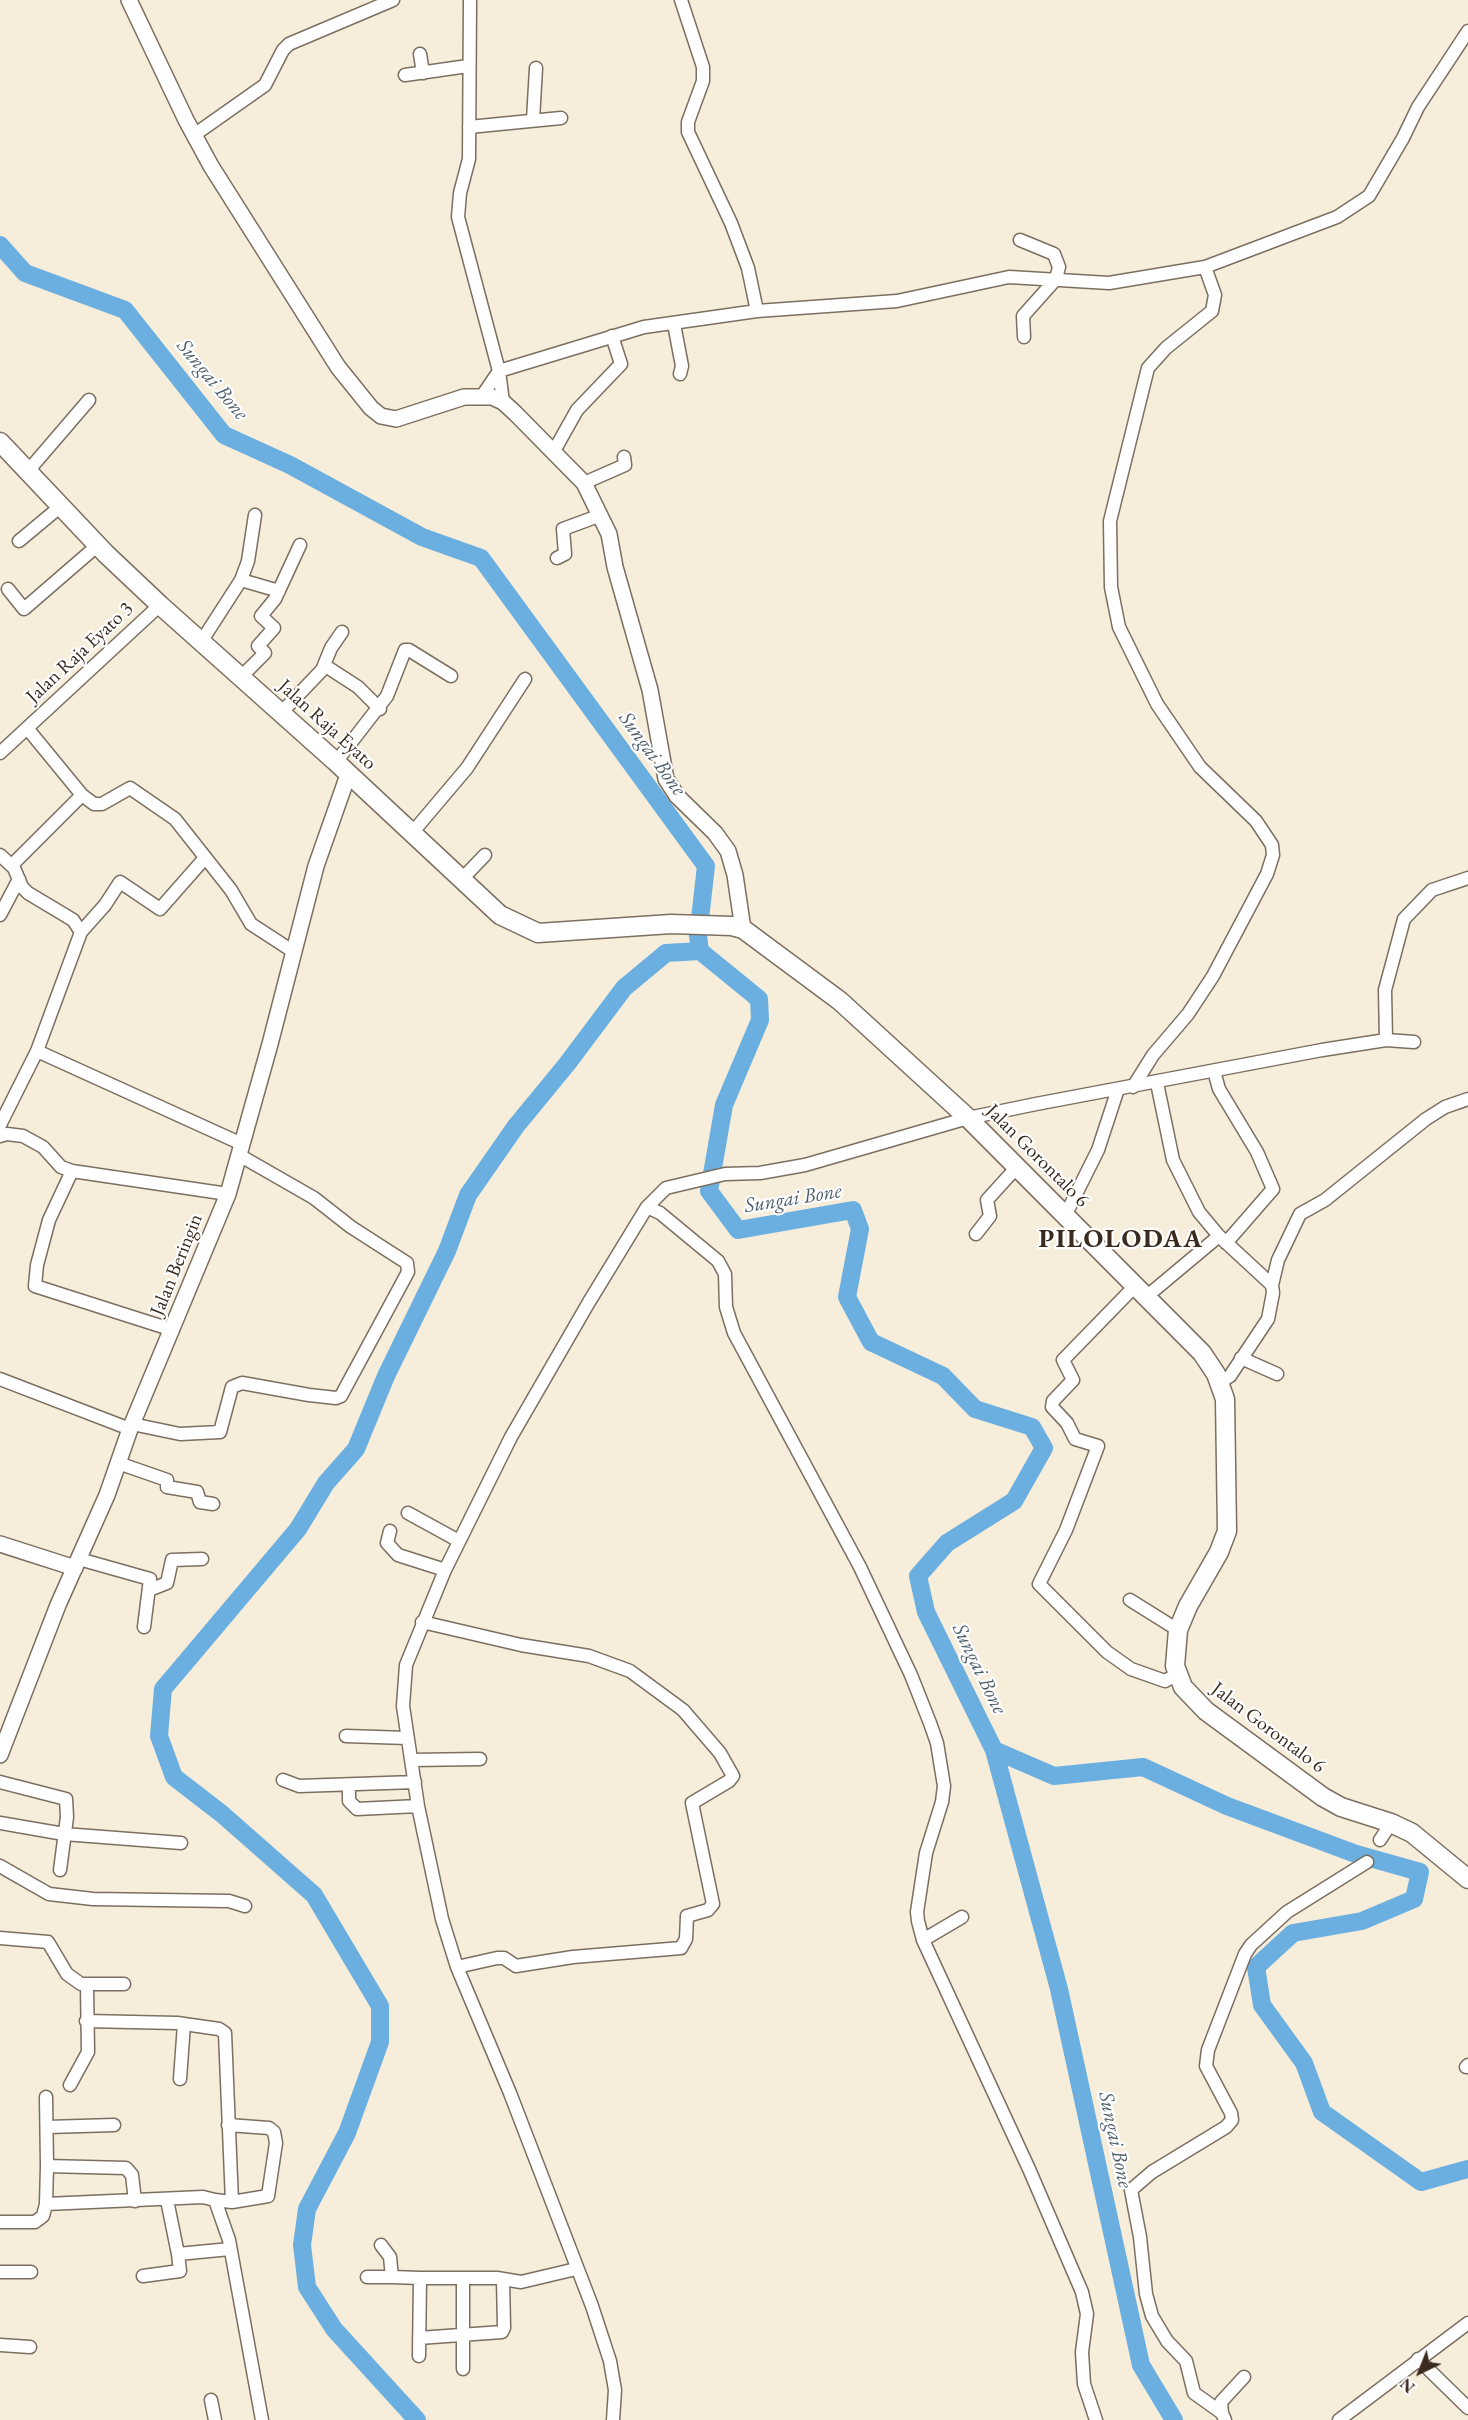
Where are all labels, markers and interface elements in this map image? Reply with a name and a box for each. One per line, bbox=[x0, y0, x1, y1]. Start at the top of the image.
water label: Sungai Bone bbox=[171, 334, 253, 426]
street label: Jalan Raja Eyato 3 bbox=[22, 597, 138, 709]
street label: Jalan Raja Eyato bbox=[273, 675, 381, 775]
water label: Sungai Bone bbox=[613, 707, 691, 801]
street label: Jalan Gorontalo 6 bbox=[980, 1099, 1094, 1213]
water label: Sungai Bone bbox=[743, 1179, 843, 1219]
street label: Jalan Beringin bbox=[146, 1210, 208, 1320]
district label: PILOLODAA bbox=[1039, 1224, 1203, 1256]
water label: Sungai Bone bbox=[946, 1619, 1012, 1719]
street label: Jalan Gorontalo 6 bbox=[1206, 1677, 1330, 1779]
water label: Sungai Bone bbox=[1092, 2089, 1138, 2191]
north arrow bbox=[1390, 2342, 1450, 2402]
text: N bbox=[1395, 2373, 1419, 2398]

